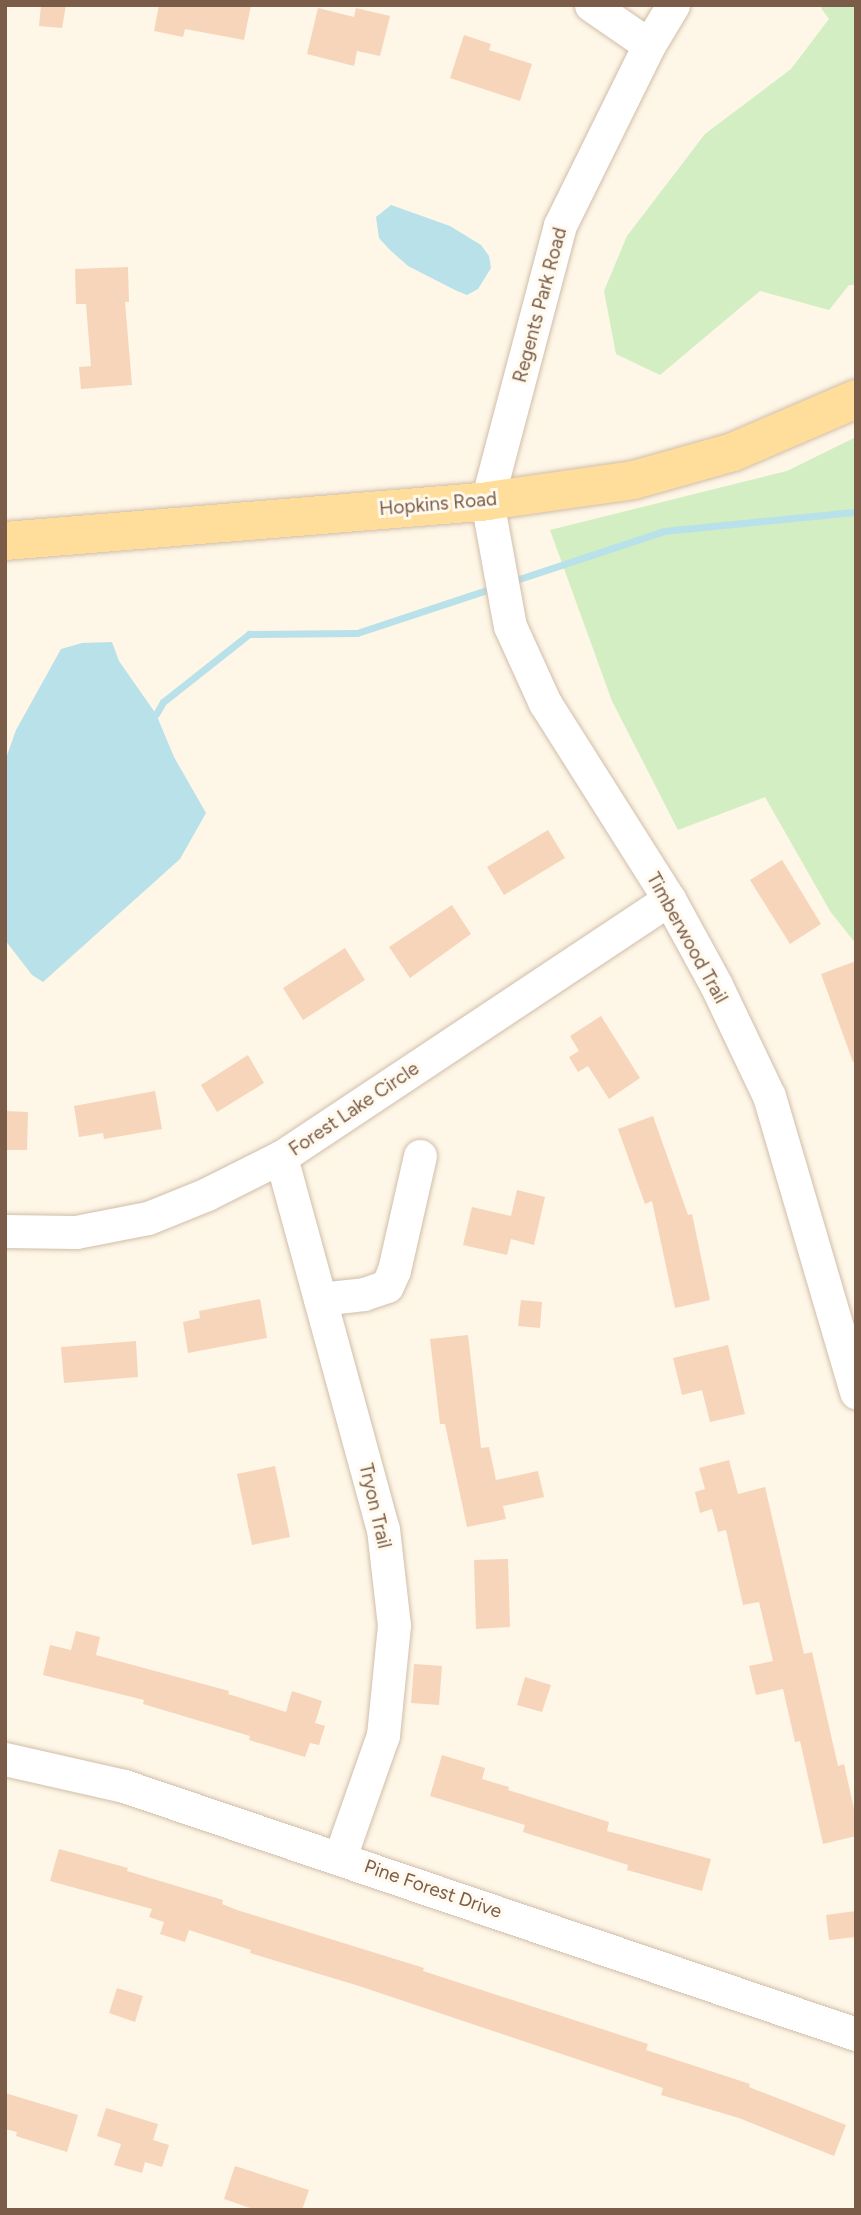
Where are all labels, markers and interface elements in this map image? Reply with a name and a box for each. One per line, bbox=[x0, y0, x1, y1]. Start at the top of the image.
street label: Regents Park Road bbox=[508, 225, 572, 385]
street label: Hopkins Road bbox=[378, 487, 498, 521]
street label: Timberwood Trail bbox=[642, 869, 732, 1007]
street label: Forest Lake Circle bbox=[285, 1057, 423, 1161]
street label: Tryon Trail bbox=[354, 1461, 396, 1551]
street label: Pine Forest Drive bbox=[361, 1855, 505, 1923]

